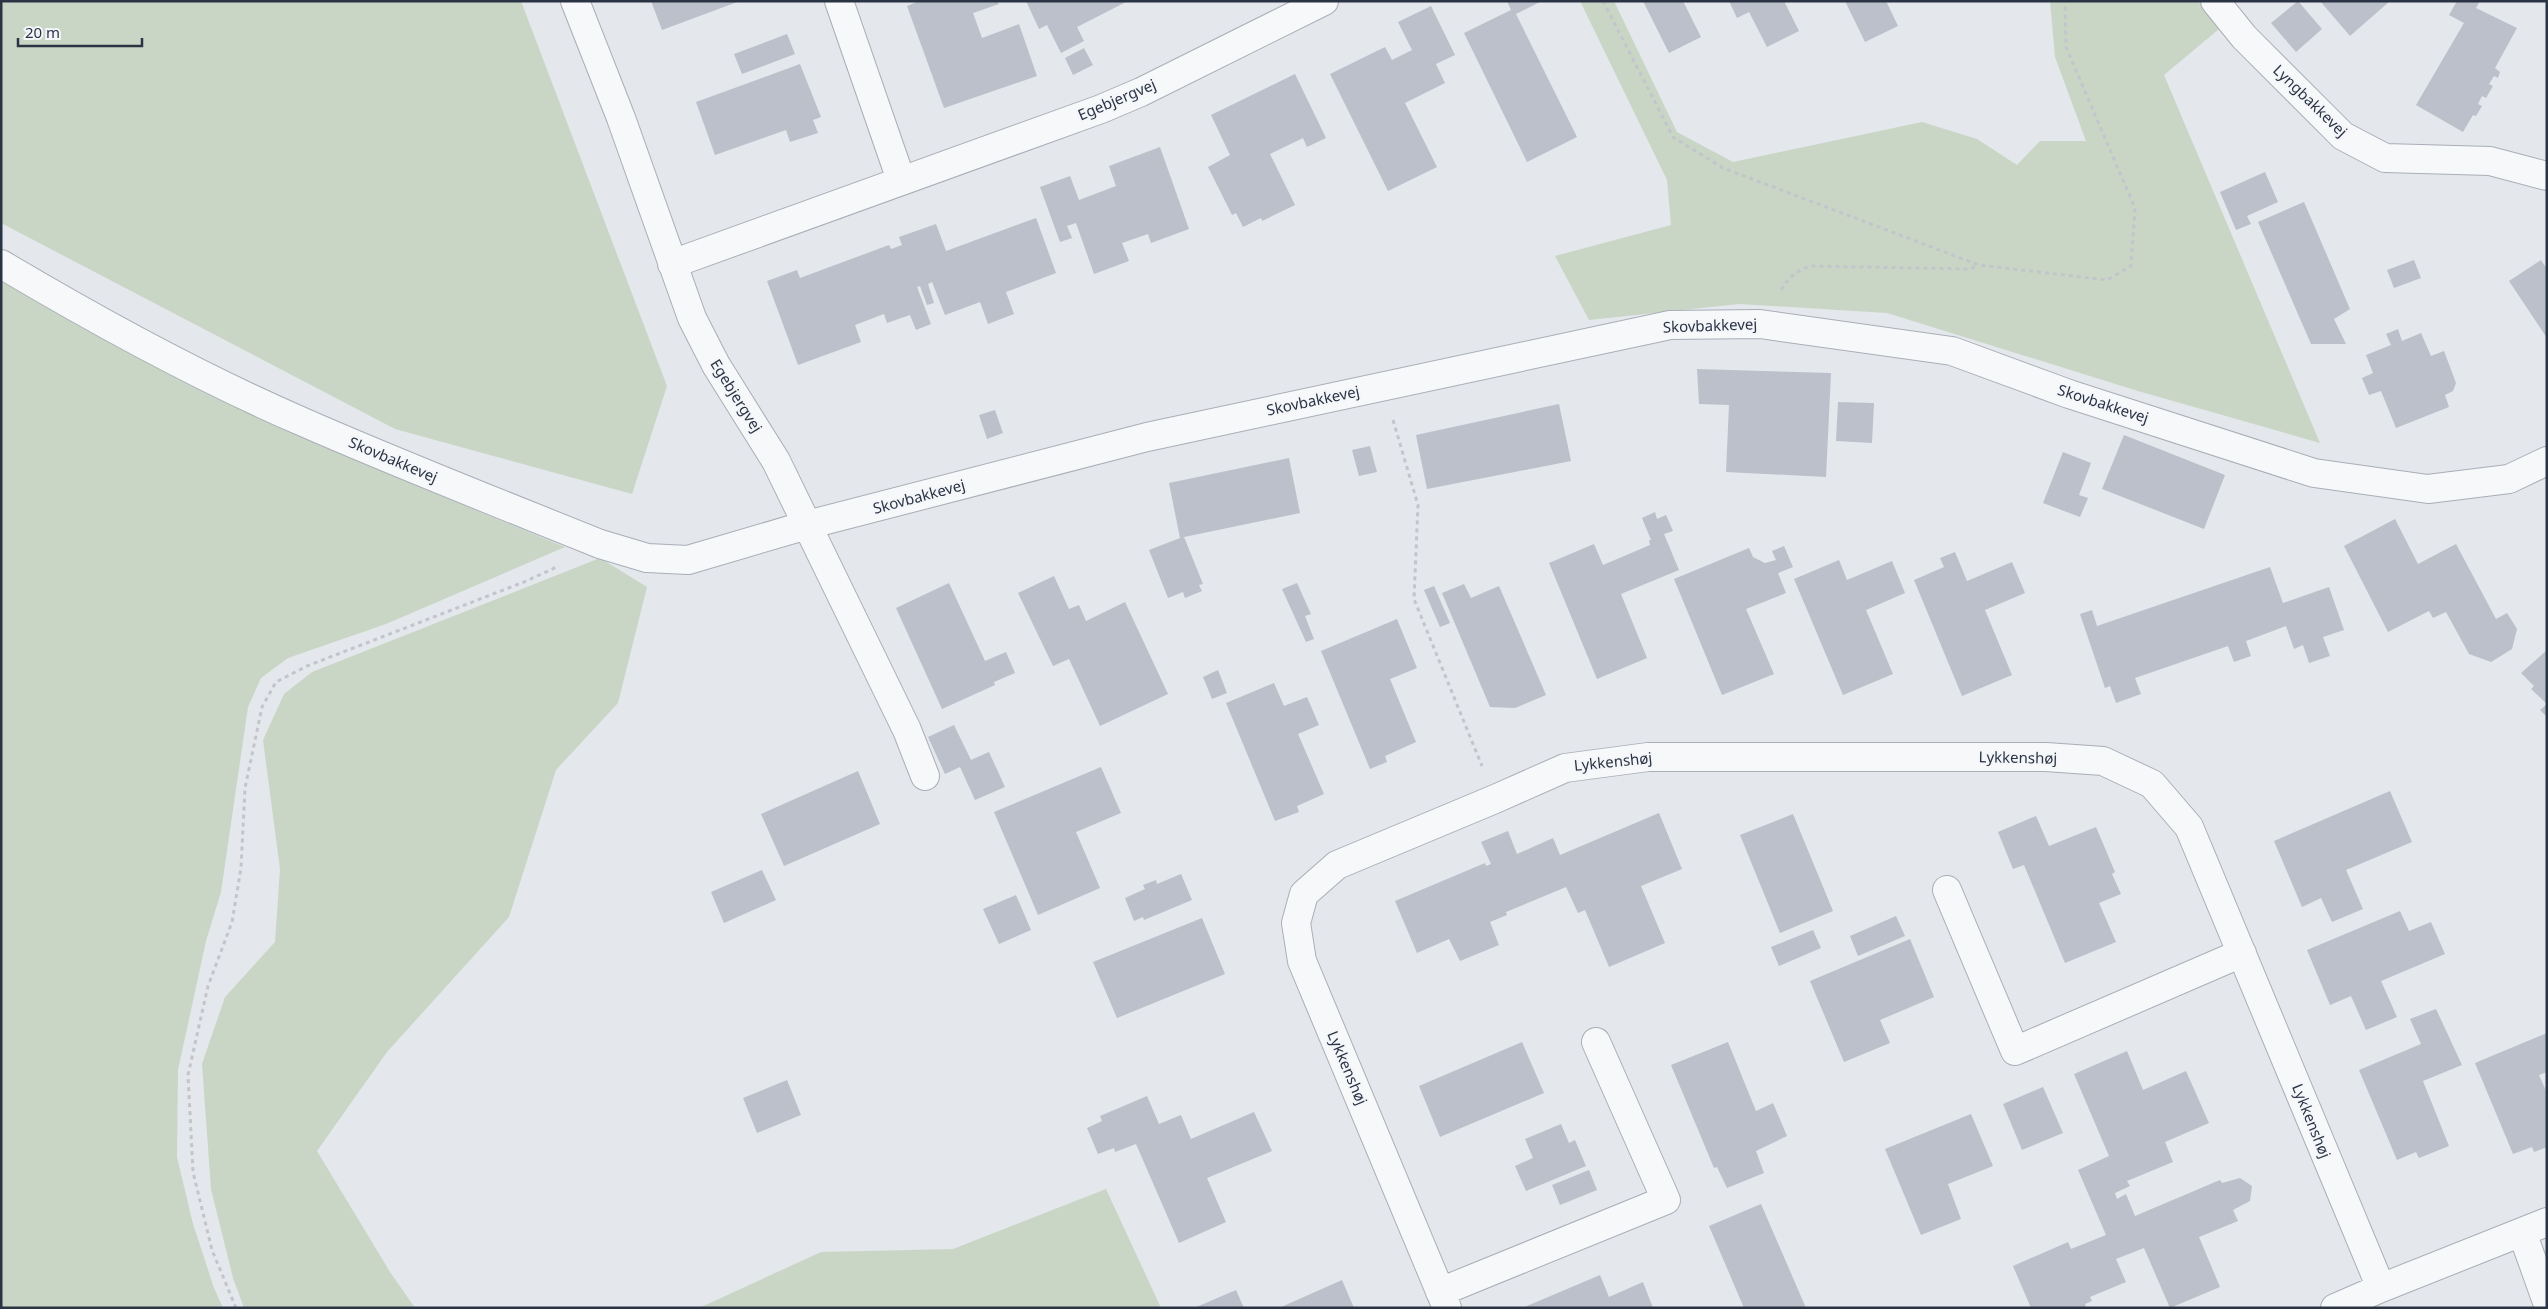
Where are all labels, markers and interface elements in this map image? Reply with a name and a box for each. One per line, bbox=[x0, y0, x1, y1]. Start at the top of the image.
scale bar bbox=[18, 15, 141, 47]
text: 20 m bbox=[25, 22, 60, 42]
street label: Lyngbakkevej bbox=[2269, 60, 2352, 141]
street label: Egebjergvej bbox=[1075, 74, 1159, 124]
street label: Skovbakkevej bbox=[1662, 313, 1757, 337]
street label: Egebjergvej bbox=[706, 355, 767, 436]
street label: Skovbakkevej bbox=[2055, 379, 2151, 427]
street label: Skovbakkevej bbox=[1265, 380, 1361, 420]
street label: Skovbakkevej bbox=[346, 431, 441, 487]
street label: Skovbakkevej bbox=[871, 474, 967, 518]
street label: Lykkenshøj bbox=[1979, 746, 2058, 768]
street label: Lykkenshøj bbox=[1573, 747, 1653, 775]
street label: Lykkenshøj bbox=[1323, 1027, 1372, 1108]
street label: Lykkenshøj bbox=[2288, 1080, 2336, 1161]

